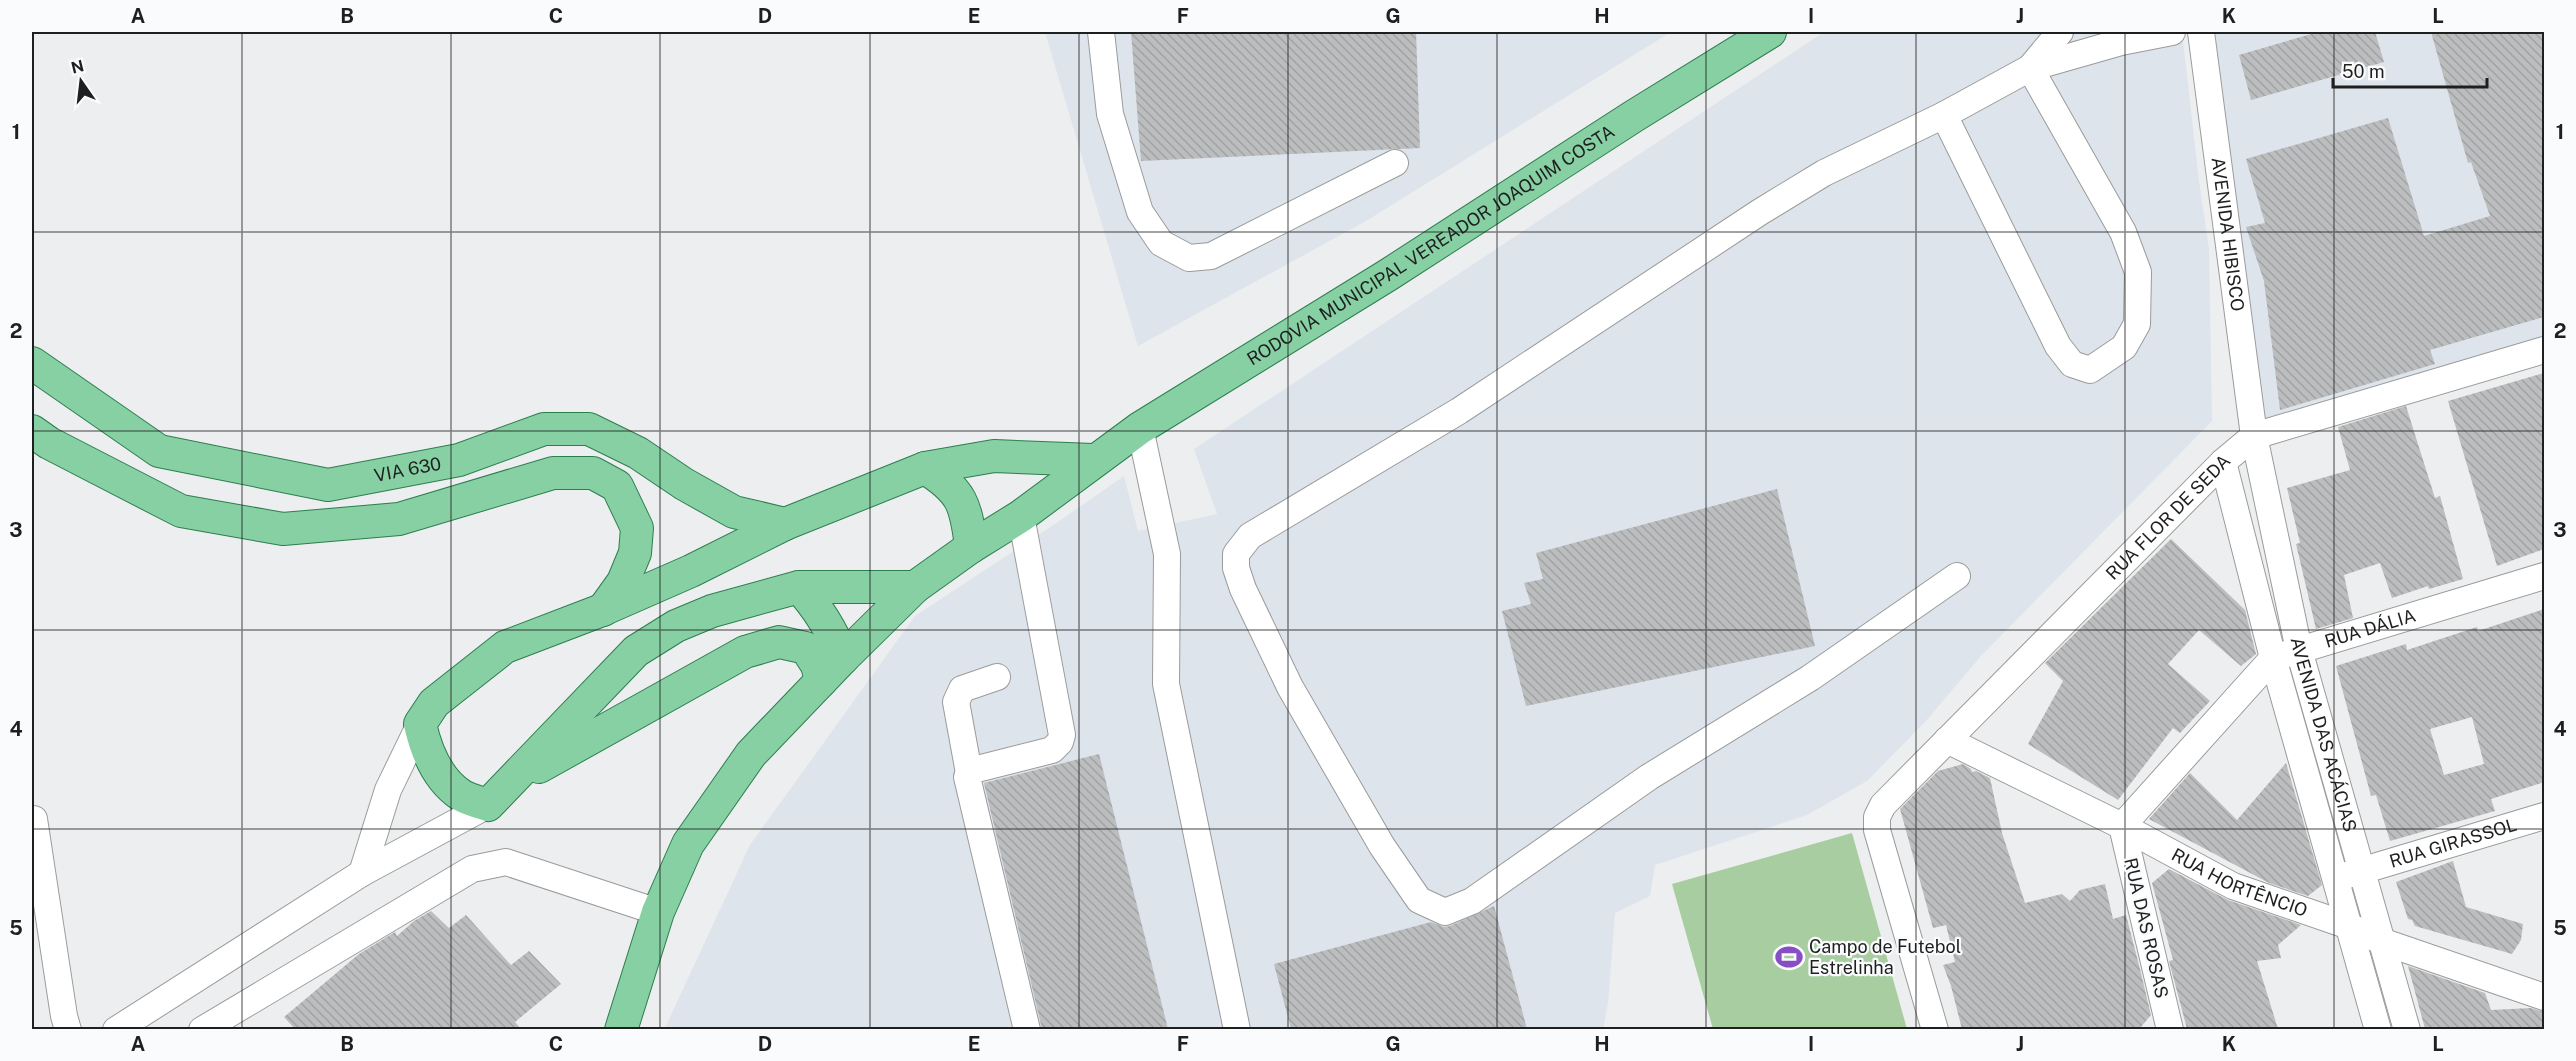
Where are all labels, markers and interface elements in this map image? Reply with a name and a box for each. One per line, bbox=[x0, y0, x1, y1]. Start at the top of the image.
text: A bbox=[131, 4, 145, 28]
text: B bbox=[340, 4, 354, 28]
text: C bbox=[549, 4, 563, 28]
text: D bbox=[758, 4, 772, 28]
text: E bbox=[968, 4, 980, 28]
text: F bbox=[1177, 4, 1189, 28]
text: G bbox=[1385, 4, 1401, 28]
text: H bbox=[1594, 4, 1610, 28]
text: I bbox=[1808, 4, 1814, 28]
text: J bbox=[2016, 4, 2024, 28]
text: K bbox=[2222, 4, 2236, 28]
text: L bbox=[2432, 4, 2444, 28]
north arrow bbox=[51, 51, 111, 111]
scale bar bbox=[2333, 51, 2488, 89]
text: N bbox=[69, 56, 86, 78]
text: 50 m bbox=[2342, 61, 2385, 82]
text: 1 bbox=[12, 120, 20, 144]
street label: RODOVIA MUNICIPAL VEREADOR JOAQUIM COSTA bbox=[1243, 120, 1618, 369]
text: 1 bbox=[2556, 120, 2564, 144]
street label: AVENIDA HIBISCO bbox=[2207, 156, 2249, 313]
text: 2 bbox=[10, 319, 22, 343]
text: 2 bbox=[2554, 319, 2566, 343]
street label: RUA FLOR DE SEDA bbox=[2102, 450, 2235, 584]
street label: VIA 630 bbox=[372, 453, 443, 486]
text: 3 bbox=[9, 518, 23, 542]
text: 3 bbox=[2553, 518, 2567, 542]
street label: RUA DÁLIA bbox=[2322, 604, 2418, 652]
street label: AVENIDA DAS ACÁCIAS bbox=[2287, 635, 2361, 834]
text: 4 bbox=[9, 717, 23, 741]
text: 4 bbox=[2553, 717, 2567, 741]
street label: RUA GIRASSOL bbox=[2387, 814, 2519, 872]
street label: RUA HORTÊNCIO bbox=[2168, 844, 2310, 921]
street label: RUA DAS ROSAS bbox=[2120, 856, 2173, 1000]
text: 5 bbox=[9, 916, 23, 940]
text: 5 bbox=[2553, 916, 2567, 940]
place label: Campo de Futebol Estrelinha bbox=[1809, 936, 1961, 978]
sports icon: Campo de Futebol Estrelinha bbox=[1774, 942, 1804, 972]
text: A bbox=[131, 1032, 145, 1056]
text: B bbox=[340, 1032, 354, 1056]
text: C bbox=[549, 1032, 563, 1056]
text: D bbox=[758, 1032, 772, 1056]
text: E bbox=[968, 1032, 980, 1056]
text: F bbox=[1177, 1032, 1189, 1056]
text: G bbox=[1385, 1032, 1401, 1056]
text: H bbox=[1594, 1032, 1610, 1056]
text: I bbox=[1808, 1032, 1814, 1056]
text: J bbox=[2016, 1032, 2024, 1056]
text: K bbox=[2222, 1032, 2236, 1056]
text: L bbox=[2432, 1032, 2444, 1056]

